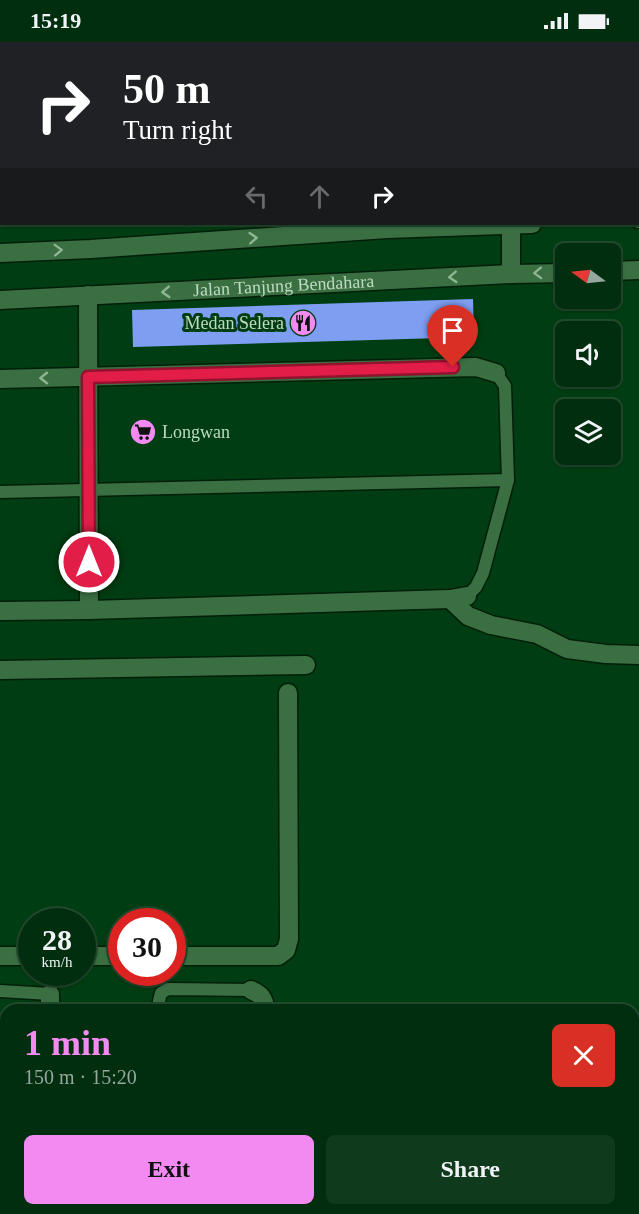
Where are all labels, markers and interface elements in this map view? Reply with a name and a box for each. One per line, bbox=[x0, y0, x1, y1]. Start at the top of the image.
text: 15:19 bbox=[30, 8, 81, 33]
icon: right bbox=[24, 66, 102, 144]
text: 50 m bbox=[123, 66, 211, 112]
text: Turn right bbox=[123, 115, 232, 145]
icon: left bbox=[240, 180, 273, 213]
icon: ahead bbox=[303, 180, 336, 213]
icon: right bbox=[366, 180, 399, 213]
one-way arrow bbox=[249, 232, 258, 245]
north arrow bbox=[555, 243, 621, 309]
map controls bbox=[555, 243, 621, 465]
one-way arrow bbox=[54, 244, 63, 257]
one-way arrow bbox=[534, 267, 543, 280]
street label: Jalan Tanjung Bendahara bbox=[192, 271, 375, 300]
one-way arrow bbox=[448, 271, 457, 284]
one-way arrow bbox=[162, 285, 171, 298]
pin bbox=[427, 305, 478, 367]
restaurant icon: Medan Selera bbox=[288, 308, 318, 338]
place label: Medan Selera bbox=[185, 313, 284, 333]
icon: arrive bbox=[436, 314, 469, 347]
button: sound bbox=[555, 321, 621, 387]
one-way arrow bbox=[40, 372, 49, 385]
button: layers bbox=[555, 399, 621, 465]
supermarket icon: Longwan bbox=[128, 417, 158, 447]
place label: Longwan bbox=[162, 422, 230, 442]
position arrow bbox=[57, 530, 121, 594]
speed limit sign: 30 bbox=[108, 908, 186, 986]
text: 28 bbox=[42, 923, 72, 956]
text: km/h bbox=[42, 954, 72, 970]
text: 1 min bbox=[24, 1023, 111, 1063]
button: close bbox=[552, 1024, 615, 1087]
text: 150 m · 15:20 bbox=[24, 1066, 137, 1088]
button: Exit bbox=[24, 1135, 314, 1204]
button: Share bbox=[326, 1135, 615, 1204]

